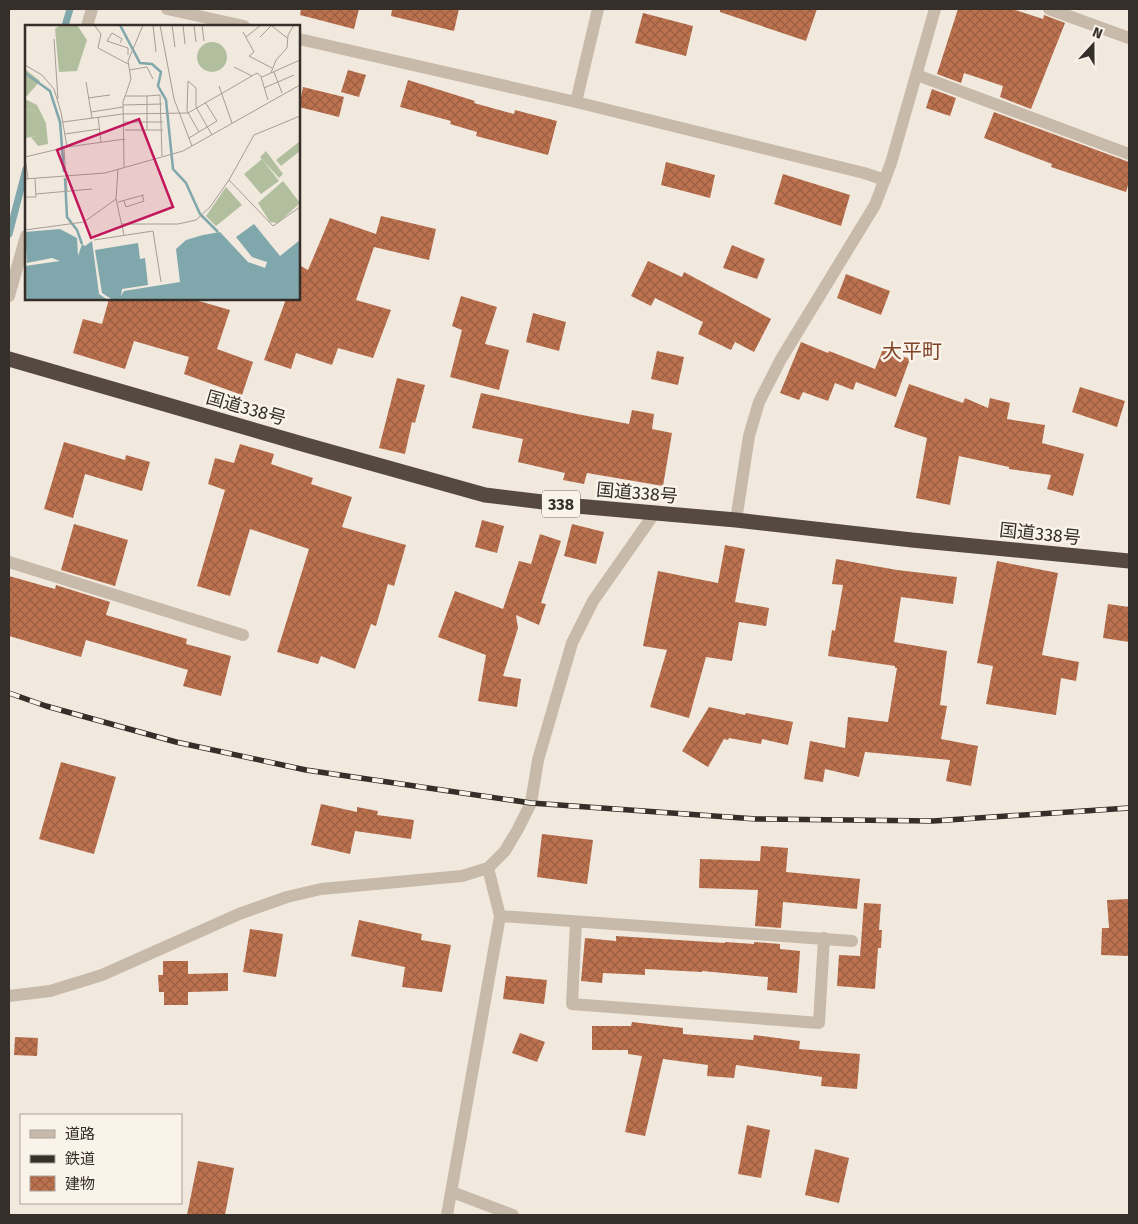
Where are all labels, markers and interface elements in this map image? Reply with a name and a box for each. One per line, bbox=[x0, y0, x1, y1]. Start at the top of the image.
north arrow bbox=[1068, 20, 1118, 70]
text: N bbox=[1090, 24, 1105, 43]
inset map bbox=[25, 25, 300, 300]
district label: 大平町 bbox=[882, 339, 942, 363]
street label: 国道338号 bbox=[204, 386, 288, 430]
street label: 国道338号 bbox=[595, 478, 679, 508]
road number: 338 bbox=[542, 490, 580, 518]
street label: 国道338号 bbox=[998, 519, 1082, 549]
legend bbox=[20, 1114, 182, 1204]
text: 道路 bbox=[65, 1125, 95, 1143]
text: 鉄道 bbox=[65, 1150, 95, 1168]
text: 建物 bbox=[65, 1175, 95, 1193]

